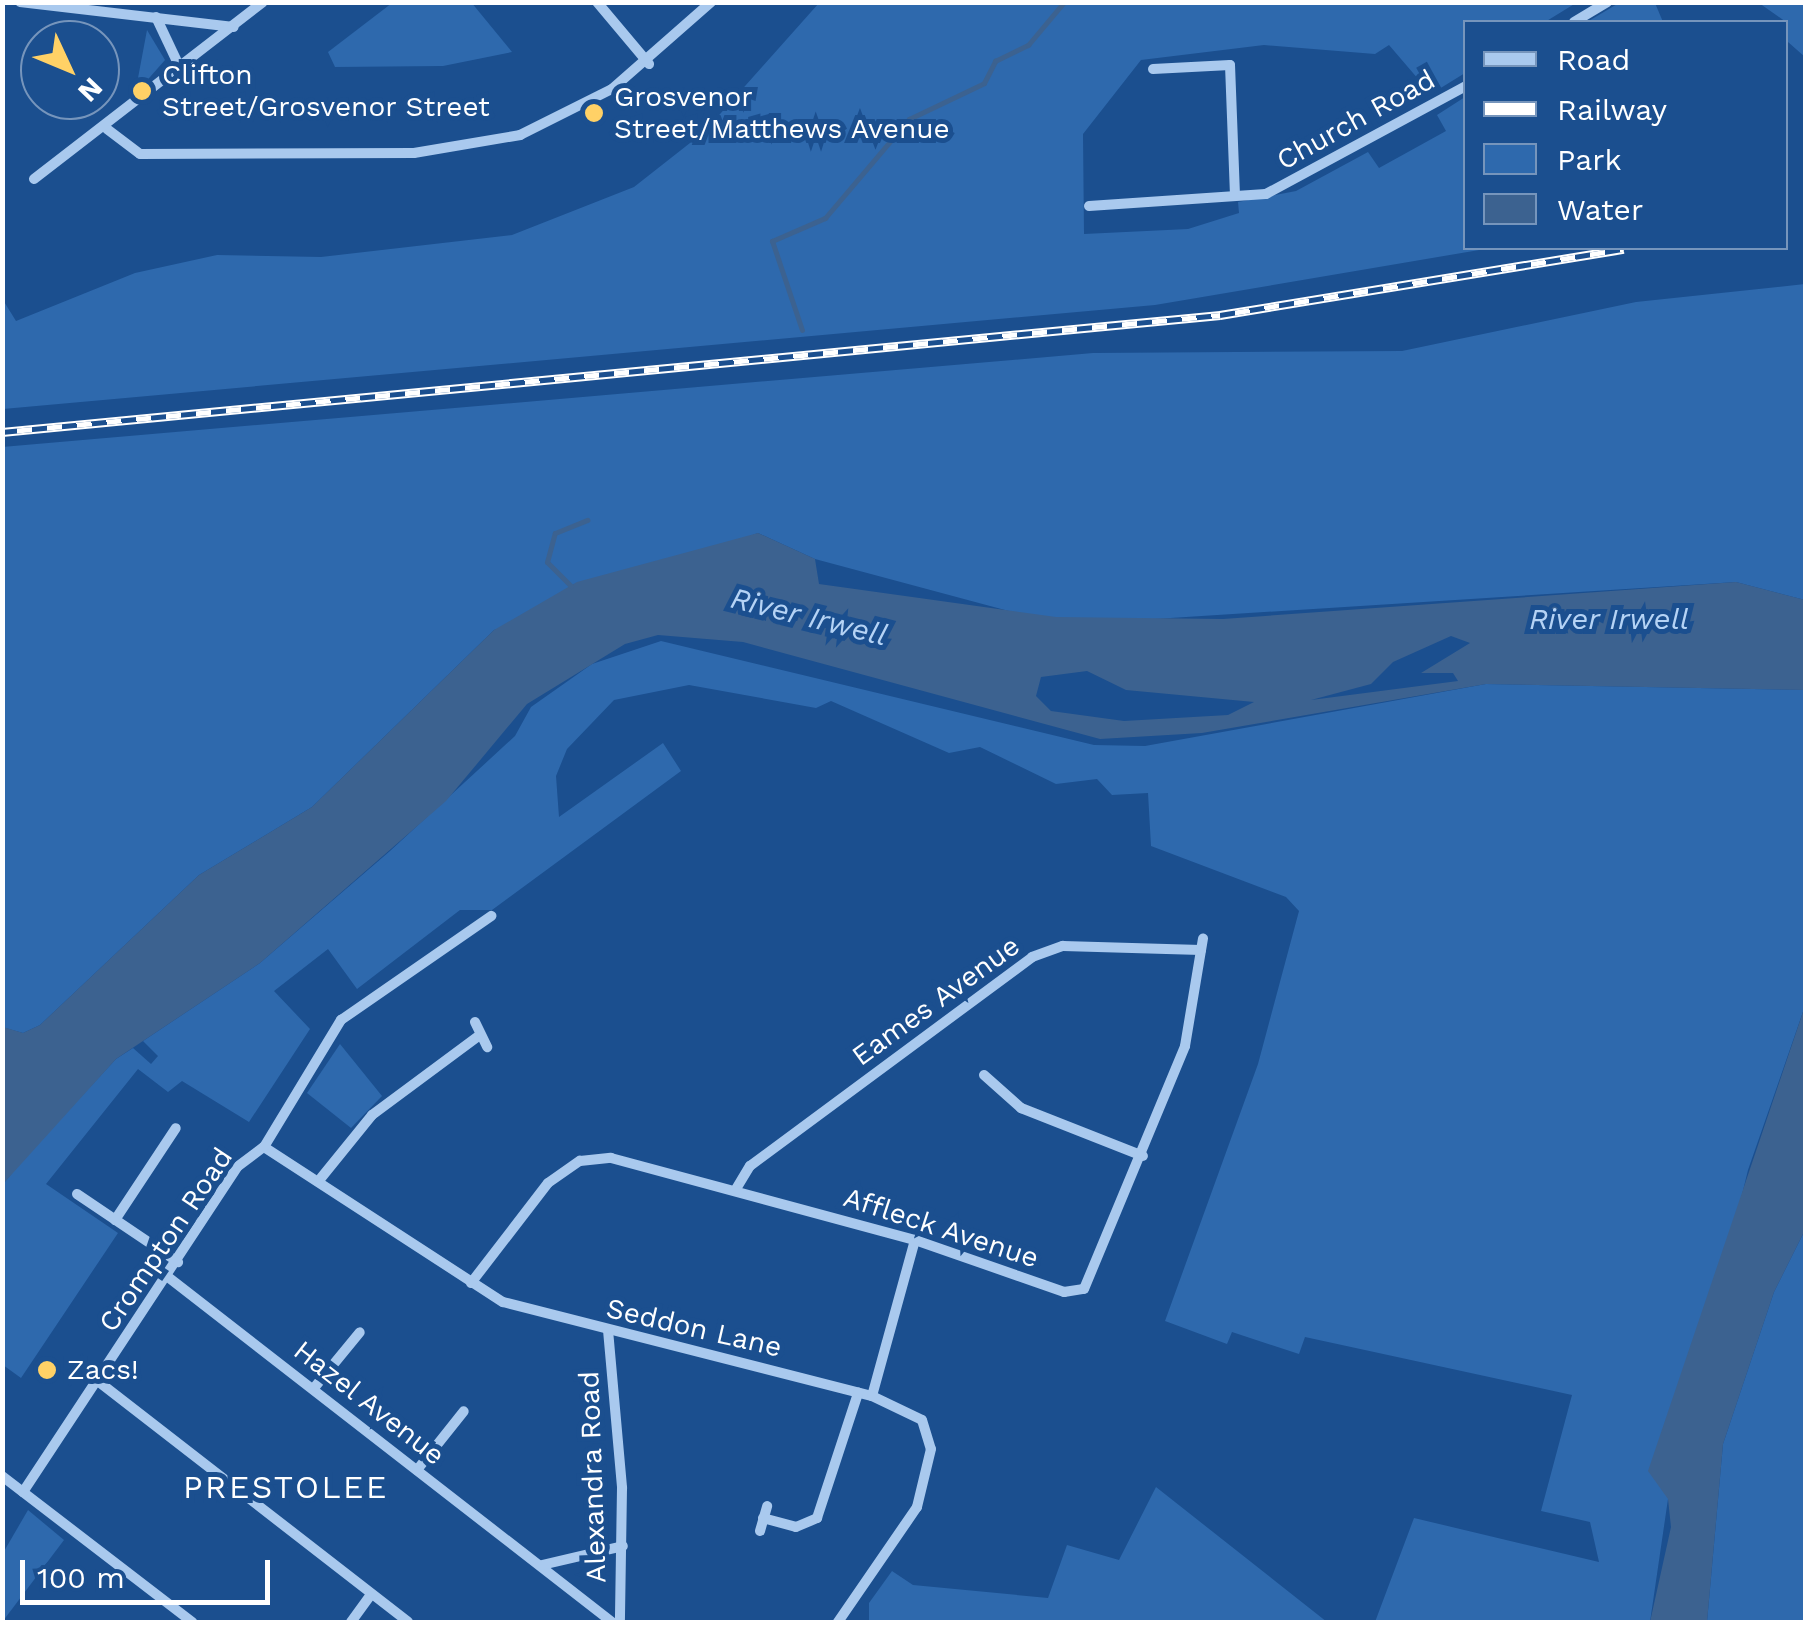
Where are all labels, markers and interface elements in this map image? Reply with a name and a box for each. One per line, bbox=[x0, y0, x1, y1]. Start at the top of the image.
north arrow bbox=[20, 20, 120, 120]
legend bbox=[1463, 20, 1788, 250]
text: Road bbox=[1557, 42, 1630, 77]
place label: Clifton Street/Grosvenor Street bbox=[162, 58, 490, 124]
street label: Church Road bbox=[1271, 63, 1441, 177]
text: N bbox=[71, 71, 110, 109]
marker: Clifton Street/Grosvenor Street bbox=[131, 80, 153, 102]
place label: Grosvenor Street/Matthews Avenue bbox=[614, 80, 951, 146]
text: Railway bbox=[1557, 92, 1667, 127]
marker: Grosvenor Street/Matthews Avenue bbox=[583, 102, 605, 124]
text: Park bbox=[1557, 142, 1622, 177]
text: Water bbox=[1557, 192, 1643, 227]
water label: River Irwell bbox=[727, 580, 891, 654]
water label: River Irwell bbox=[1529, 601, 1689, 637]
street label: Eames Avenue bbox=[845, 929, 1027, 1073]
street label: Crompton Road bbox=[92, 1142, 240, 1338]
street label: Affleck Avenue bbox=[838, 1180, 1044, 1276]
street label: Seddon Lane bbox=[603, 1292, 785, 1364]
street label: Hazel Avenue bbox=[286, 1333, 452, 1473]
place label: Zacs! bbox=[67, 1353, 139, 1387]
marker: Zacs! bbox=[36, 1359, 58, 1381]
street label: Alexandra Road bbox=[572, 1370, 614, 1584]
district label: PRESTOLEE bbox=[183, 1468, 389, 1506]
scale bar bbox=[25, 1540, 275, 1602]
text: 100 m bbox=[37, 1560, 125, 1595]

